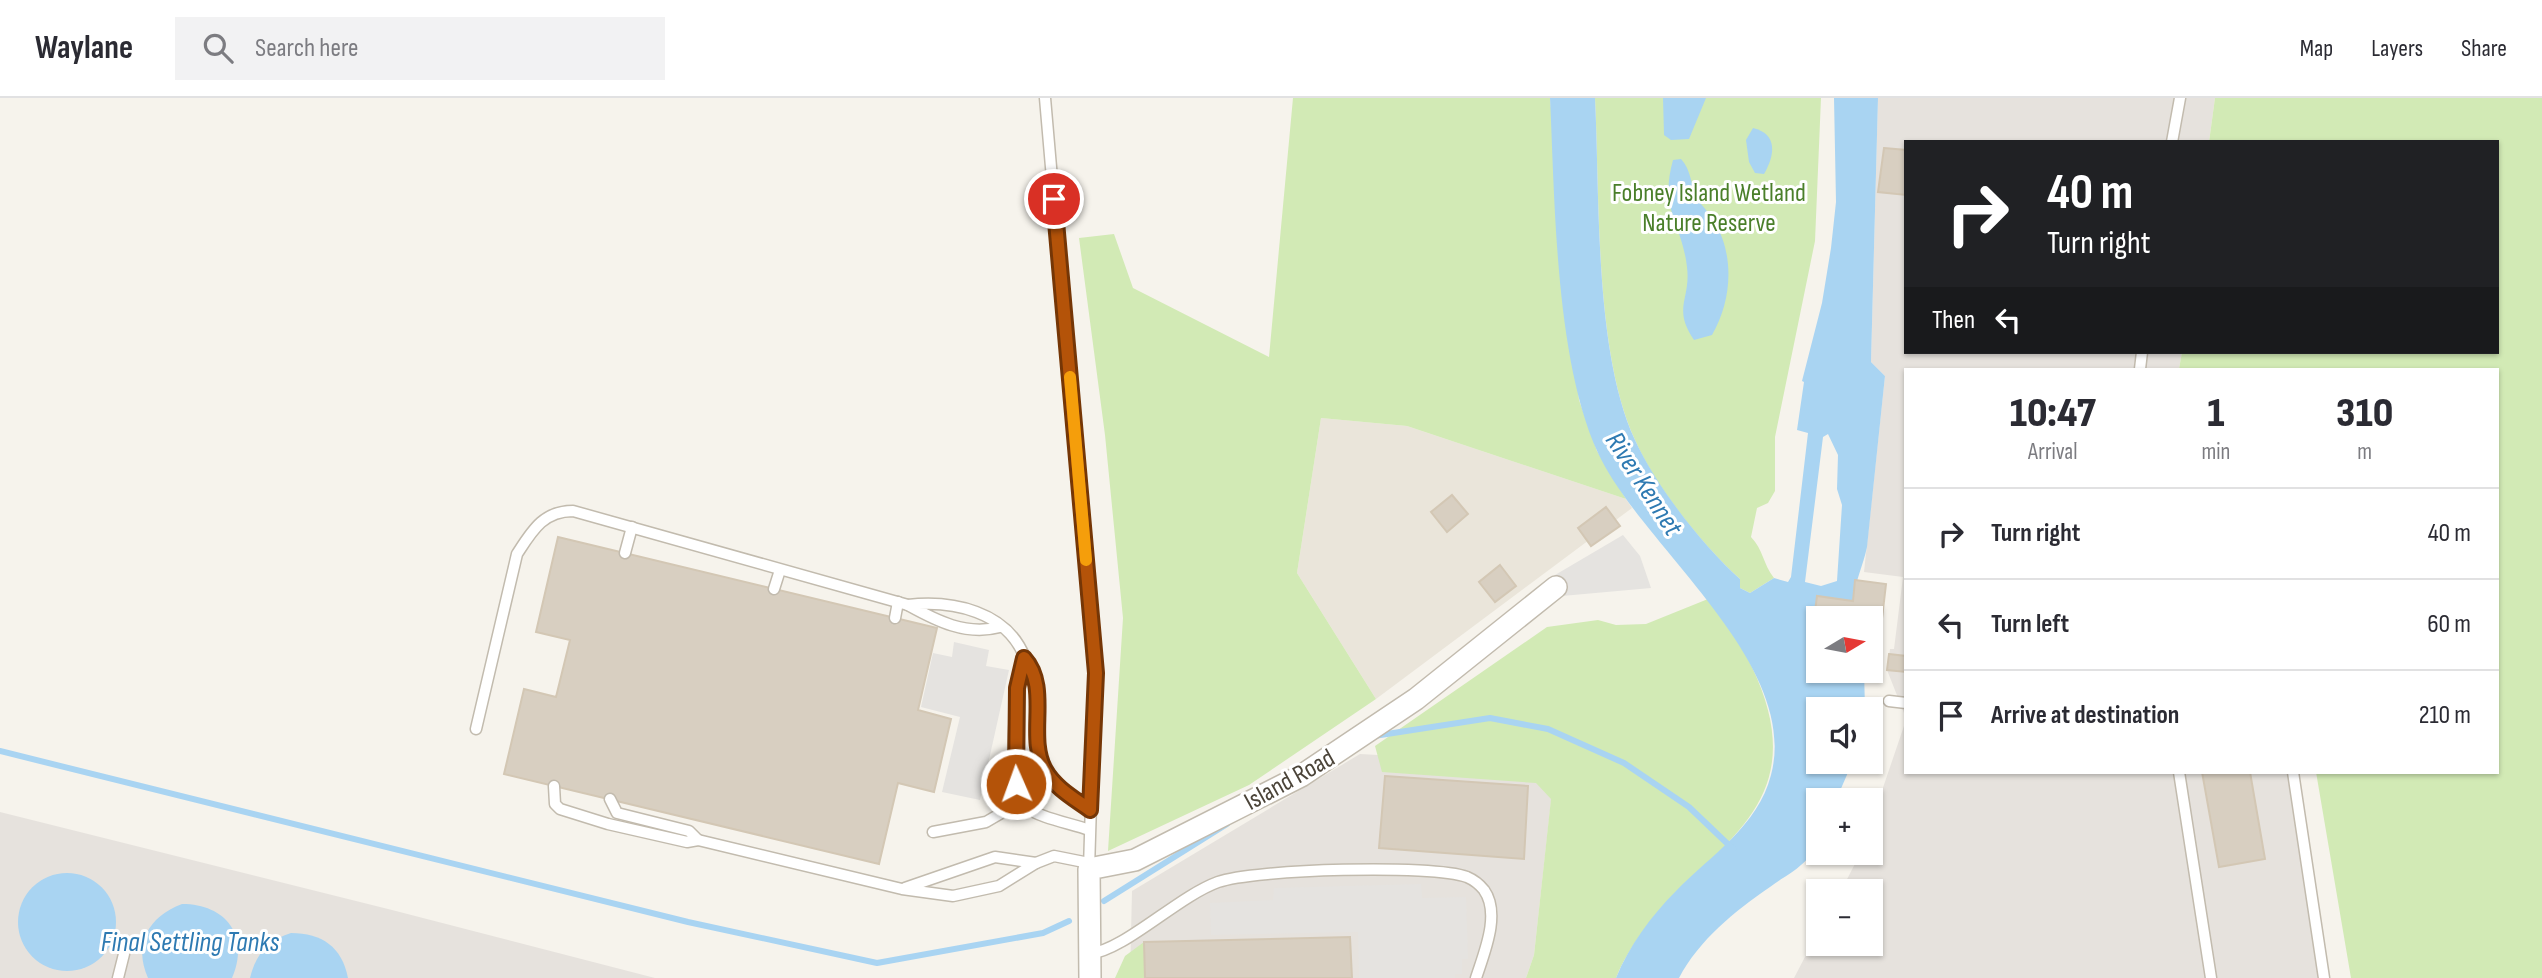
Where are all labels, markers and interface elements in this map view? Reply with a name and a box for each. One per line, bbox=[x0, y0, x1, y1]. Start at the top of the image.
search box bbox=[175, 17, 665, 80]
text: Waylane bbox=[35, 28, 133, 68]
icon: search bbox=[199, 29, 237, 67]
text: Search here bbox=[255, 33, 358, 64]
text: Map bbox=[2300, 34, 2333, 63]
text: Layers bbox=[2371, 34, 2423, 63]
text: Share bbox=[2461, 34, 2507, 63]
text: 40 m bbox=[2047, 164, 2133, 223]
icon: right bbox=[1932, 168, 2023, 259]
pin bbox=[1024, 169, 1084, 229]
park label: Fobney Island Wetland Nature Reserve bbox=[1612, 178, 1806, 239]
icon: arrive bbox=[1035, 180, 1073, 218]
text: Turn right bbox=[2047, 224, 2151, 263]
icon: left bbox=[1989, 301, 2027, 339]
text: Then bbox=[1932, 305, 1975, 336]
text: 10:47 bbox=[2010, 388, 2096, 439]
text: 1 bbox=[2207, 388, 2225, 439]
text: 310 bbox=[2336, 388, 2393, 439]
water label: River Kennet bbox=[1598, 426, 1690, 542]
text: Arrival bbox=[2028, 438, 2077, 466]
text: min bbox=[2202, 438, 2230, 466]
text: m bbox=[2357, 438, 2372, 466]
icon: right bbox=[1932, 515, 1970, 553]
text: Turn right bbox=[1991, 518, 2080, 549]
text: 40 m bbox=[2428, 518, 2471, 549]
north arrow bbox=[1806, 606, 1883, 682]
map controls bbox=[1806, 606, 1883, 956]
icon: left bbox=[1932, 606, 1970, 644]
text: Turn left bbox=[1991, 609, 2069, 640]
text: 60 m bbox=[2427, 609, 2471, 640]
button: sound bbox=[1806, 697, 1883, 774]
icon: arrive bbox=[1932, 697, 1970, 735]
text: Arrive at destination bbox=[1991, 700, 2179, 731]
text: 210 m bbox=[2419, 700, 2471, 731]
street label: Island Road bbox=[1239, 743, 1340, 818]
position arrow bbox=[979, 747, 1053, 821]
button: + bbox=[1806, 788, 1883, 865]
button: − bbox=[1806, 879, 1883, 956]
water label: Final Settling Tanks bbox=[101, 926, 279, 959]

